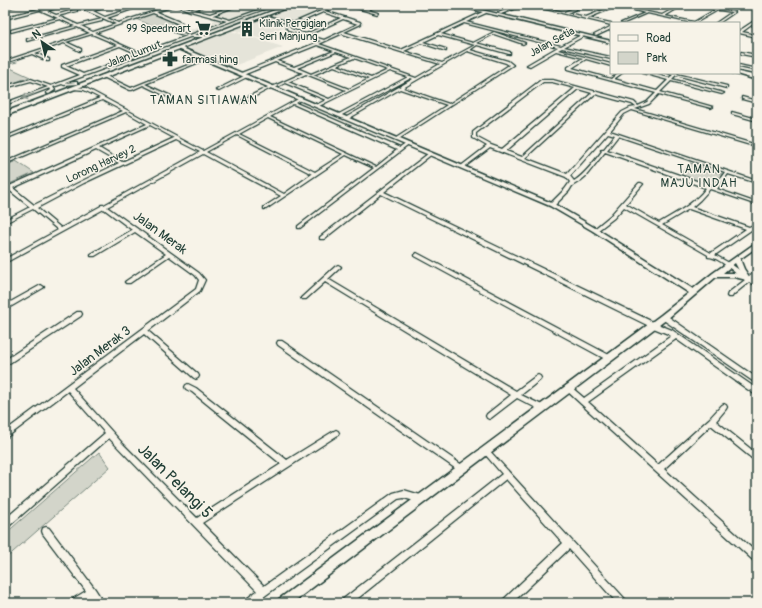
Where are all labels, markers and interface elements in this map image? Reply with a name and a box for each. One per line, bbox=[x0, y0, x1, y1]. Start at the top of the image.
place label: Klinik Pergigian Seri Manjung bbox=[259, 17, 327, 43]
supermarket icon: 99 Speedmart bbox=[194, 19, 212, 37]
building icon: Klinik Pergigian Seri Manjung bbox=[238, 20, 256, 38]
north arrow bbox=[22, 22, 62, 62]
place label: 99 Speedmart bbox=[126, 22, 192, 35]
legend bbox=[610, 22, 740, 74]
street label: Jalan Setia bbox=[527, 24, 577, 60]
text: N bbox=[30, 26, 44, 42]
text: Road bbox=[646, 31, 671, 46]
street label: Jalan Lumut bbox=[105, 37, 164, 70]
pharmacy icon: farmasi hing bbox=[161, 50, 179, 68]
text: Park bbox=[646, 51, 667, 66]
place label: farmasi hing bbox=[182, 53, 239, 66]
one-way arrow bbox=[22, 92, 34, 100]
district label: TAMAN SITIAWAN bbox=[150, 93, 258, 108]
street label: Lorong Harvey 2 bbox=[64, 142, 138, 186]
district label: TAMAN MAJU INDAH bbox=[660, 162, 738, 191]
street label: Jalan Merak bbox=[130, 208, 191, 258]
street label: Jalan Merak 3 bbox=[66, 323, 134, 379]
street label: Jalan Pelangi 5 bbox=[133, 439, 217, 523]

